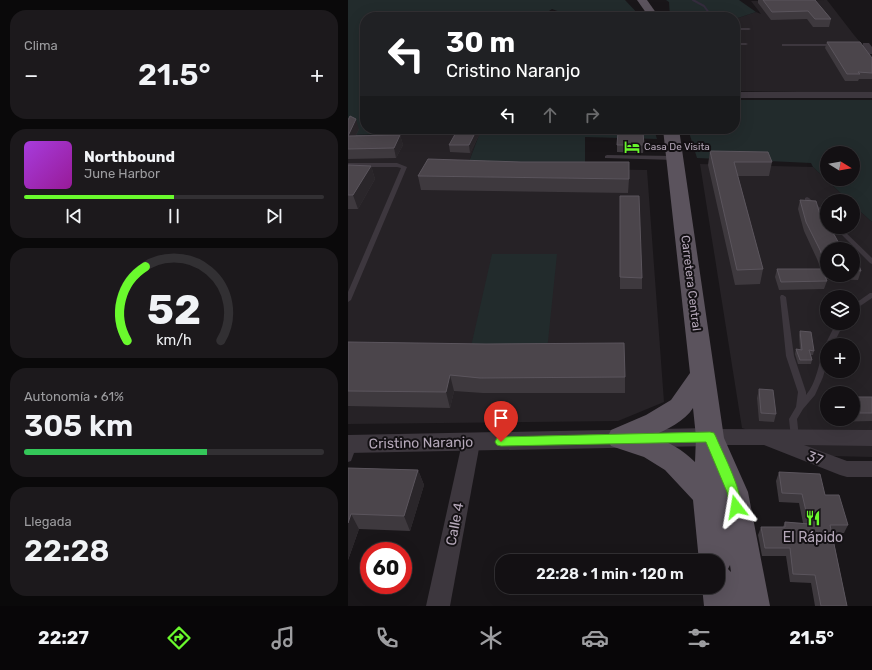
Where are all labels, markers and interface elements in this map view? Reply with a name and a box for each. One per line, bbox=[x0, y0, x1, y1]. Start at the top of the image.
text: 30 m bbox=[446, 26, 515, 59]
icon: left bbox=[380, 28, 432, 80]
text: Clima bbox=[24, 38, 58, 53]
text: 21.5° bbox=[138, 57, 211, 93]
text: Cristino Naranjo bbox=[446, 60, 580, 82]
text: − bbox=[24, 62, 38, 89]
text: + bbox=[310, 62, 324, 89]
icon: left bbox=[497, 104, 519, 126]
icon: ahead bbox=[539, 104, 561, 126]
icon: right bbox=[581, 104, 603, 126]
hotel icon: Casa De Visita bbox=[623, 138, 641, 156]
place label: Casa De Visita bbox=[644, 141, 710, 153]
north arrow bbox=[820, 146, 860, 186]
map controls bbox=[820, 146, 860, 426]
text: Northbound bbox=[84, 148, 175, 166]
text: June Harbor bbox=[84, 166, 160, 181]
button: sound bbox=[820, 194, 860, 234]
icon: previous bbox=[63, 205, 85, 227]
icon: pause bbox=[163, 205, 185, 227]
icon: next bbox=[263, 205, 285, 227]
street label: Carretera Central bbox=[678, 234, 704, 332]
button: search bbox=[820, 242, 860, 282]
text: 52 bbox=[147, 285, 201, 334]
button: layers bbox=[820, 290, 860, 330]
text: km/h bbox=[156, 332, 192, 349]
button: + bbox=[820, 338, 860, 378]
button: − bbox=[820, 386, 860, 426]
text: Autonomía · 61% bbox=[24, 389, 124, 404]
pin bbox=[484, 401, 518, 442]
icon: arrive bbox=[490, 407, 512, 429]
text: 305 km bbox=[24, 408, 133, 444]
street label: Cristino Naranjo bbox=[369, 434, 473, 452]
street label: 37 bbox=[805, 447, 825, 469]
position arrow bbox=[715, 486, 757, 528]
street label: Calle 4 bbox=[442, 501, 468, 547]
restaurant icon: El Rápido bbox=[804, 509, 822, 527]
text: Llegada bbox=[24, 514, 72, 529]
place label: El Rápido bbox=[783, 529, 843, 546]
text: 22:28 bbox=[24, 533, 110, 569]
speed limit sign: 60 bbox=[360, 542, 412, 594]
text: 22:28 · 1 min · 120 m bbox=[536, 565, 684, 583]
icon: directions bbox=[165, 624, 193, 652]
icon: music bbox=[269, 624, 297, 652]
icon: phone bbox=[373, 624, 401, 652]
icon: climate bbox=[477, 624, 505, 652]
icon: car bbox=[581, 624, 609, 652]
icon: filters bbox=[685, 624, 713, 652]
text: 22:27 bbox=[38, 627, 89, 649]
text: 21.5° bbox=[789, 627, 834, 649]

